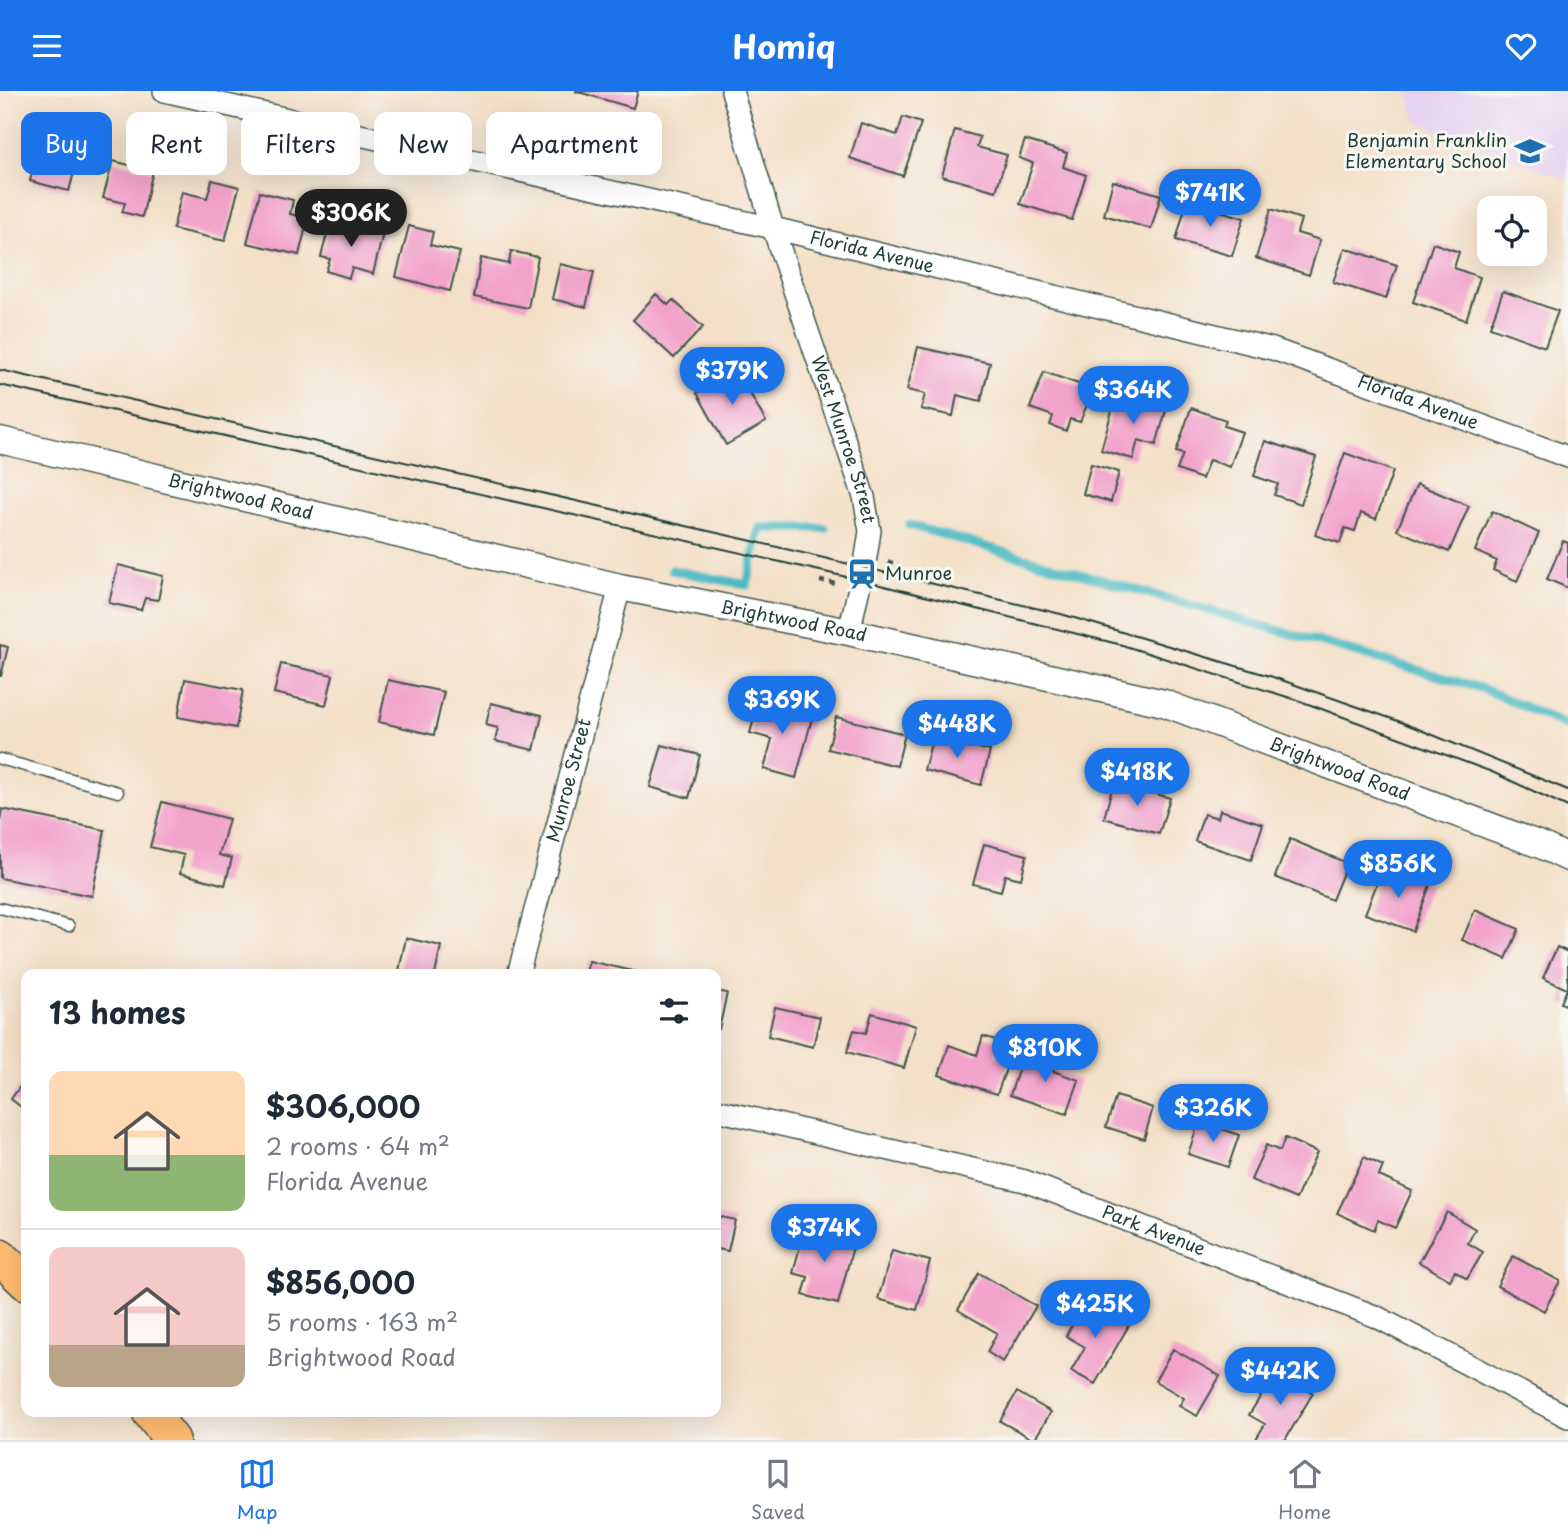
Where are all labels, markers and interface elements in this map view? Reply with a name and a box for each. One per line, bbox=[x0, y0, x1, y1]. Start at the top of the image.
text: Homiq bbox=[732, 22, 836, 70]
icon: menu bbox=[28, 27, 66, 65]
icon: heart bbox=[1502, 27, 1540, 65]
chip: Buy bbox=[21, 112, 112, 175]
chip: Rent bbox=[126, 112, 227, 175]
chip: Filters bbox=[241, 112, 360, 175]
chip: New bbox=[374, 112, 472, 175]
chip: Apartment bbox=[486, 112, 662, 175]
place label: Benjamin Franklin Elementary School bbox=[1345, 126, 1507, 174]
school or university icon: Benjamin Franklin Elementary School bbox=[1513, 134, 1547, 168]
pin: $741K bbox=[1161, 169, 1259, 229]
text: $741K bbox=[1175, 174, 1245, 209]
pin: $306K bbox=[302, 190, 400, 249]
text: $306K bbox=[311, 194, 391, 229]
map controls bbox=[1477, 196, 1547, 266]
button: locate bbox=[1477, 196, 1547, 266]
street label: Florida Avenue bbox=[807, 222, 937, 279]
pin: $379K bbox=[683, 347, 781, 407]
street label: West Munroe Street bbox=[805, 351, 883, 525]
text: $379K bbox=[696, 352, 768, 387]
street label: Florida Avenue bbox=[1354, 366, 1483, 435]
pin: $364K bbox=[1084, 367, 1182, 426]
text: $364K bbox=[1094, 371, 1172, 406]
street label: Brightwood Road bbox=[165, 465, 316, 526]
station icon: Munroe bbox=[845, 557, 879, 591]
place label: Munroe bbox=[885, 559, 952, 586]
street label: Brightwood Road bbox=[718, 592, 870, 648]
pin: $369K bbox=[733, 677, 831, 736]
text: $369K bbox=[744, 681, 820, 716]
pin: $448K bbox=[908, 701, 1006, 760]
text: $448K bbox=[918, 705, 996, 740]
street label: Munroe Street bbox=[538, 715, 597, 845]
street label: Brightwood Road bbox=[1266, 729, 1414, 807]
pin: $418K bbox=[1088, 749, 1186, 808]
text: $418K bbox=[1100, 753, 1174, 788]
pin: $856K bbox=[1349, 841, 1447, 900]
text: $856K bbox=[1359, 845, 1437, 880]
text: 13 homes bbox=[49, 989, 186, 1034]
icon: filters bbox=[655, 992, 693, 1030]
pin: $810K bbox=[996, 1025, 1094, 1084]
text: $810K bbox=[1008, 1029, 1082, 1064]
text: $306,000 bbox=[266, 1083, 420, 1128]
pin: $326K bbox=[1164, 1084, 1262, 1144]
text: $326K bbox=[1174, 1089, 1252, 1124]
icon: home bbox=[105, 1099, 189, 1183]
text: 2 rooms · 64 m² bbox=[266, 1128, 450, 1163]
text: Florida Avenue bbox=[266, 1163, 428, 1198]
street label: Park Avenue bbox=[1099, 1197, 1210, 1262]
pin: $374K bbox=[775, 1205, 873, 1264]
text: $374K bbox=[787, 1209, 861, 1244]
text: $856,000 bbox=[266, 1259, 415, 1304]
icon: home bbox=[105, 1275, 189, 1359]
pin: $425K bbox=[1046, 1281, 1144, 1340]
text: $425K bbox=[1056, 1285, 1134, 1320]
text: 5 rooms · 163 m² bbox=[266, 1304, 458, 1339]
text: Brightwood Road bbox=[266, 1339, 456, 1374]
pin: $442K bbox=[1231, 1347, 1329, 1407]
text: $442K bbox=[1240, 1352, 1320, 1387]
tab: Map bbox=[237, 1455, 277, 1525]
tab: Saved bbox=[751, 1455, 805, 1525]
tab: Home bbox=[1278, 1455, 1331, 1525]

